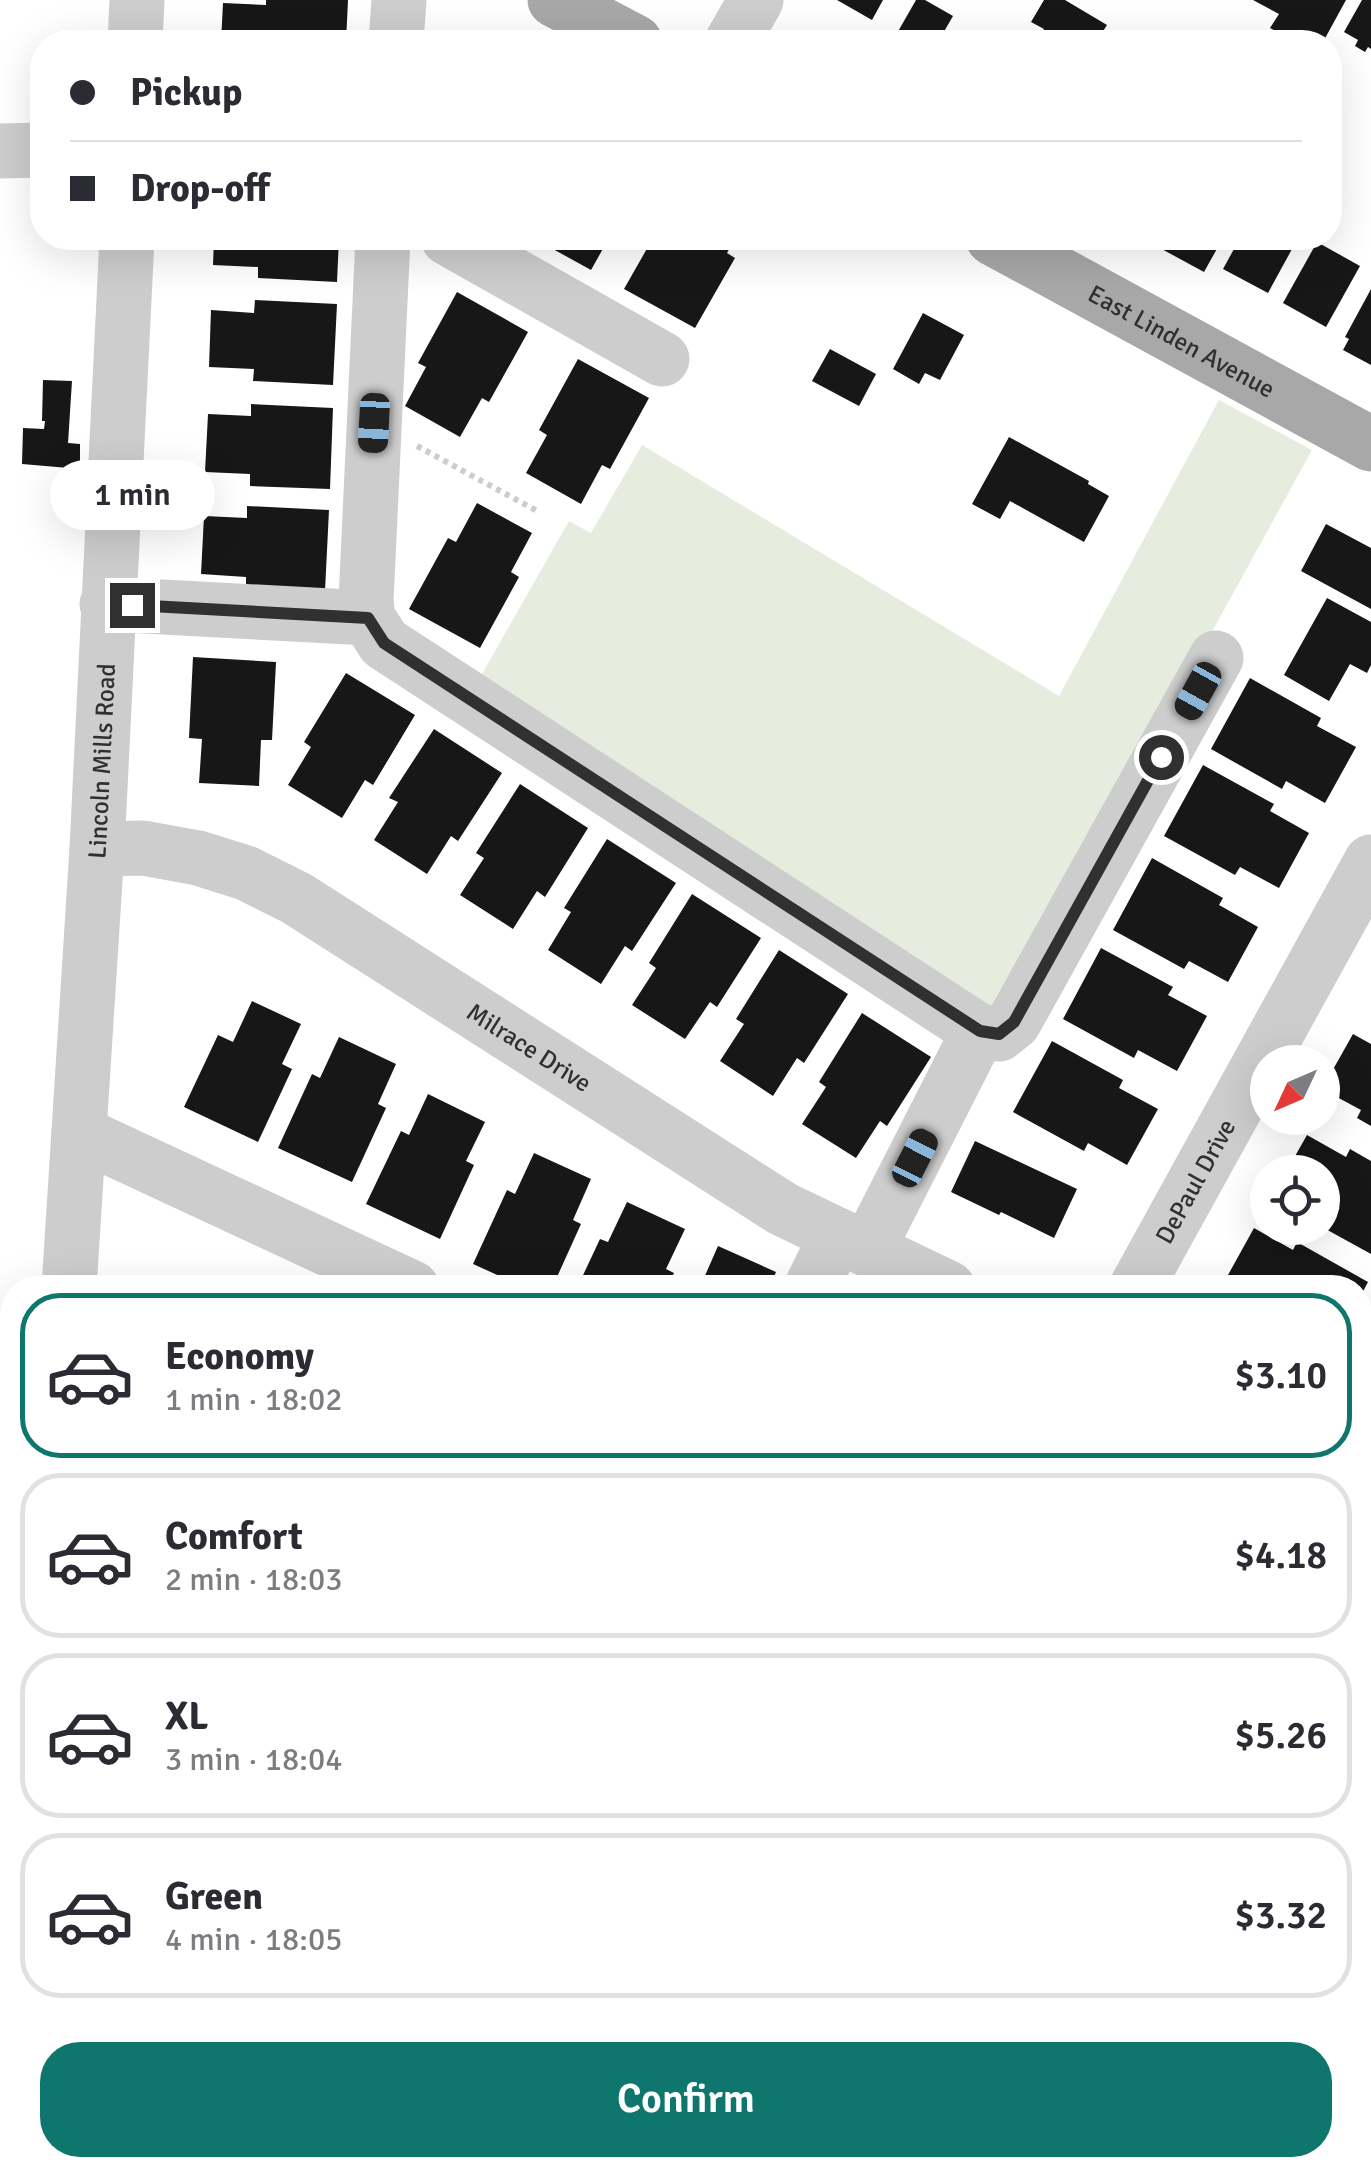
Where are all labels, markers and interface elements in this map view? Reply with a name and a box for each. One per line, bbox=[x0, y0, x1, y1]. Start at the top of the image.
text: Pickup bbox=[130, 69, 242, 116]
text: Drop-off bbox=[130, 165, 270, 212]
street label: East Linden Avenue bbox=[1083, 278, 1280, 405]
car bbox=[357, 392, 391, 454]
callout: 1 min bbox=[49, 460, 214, 530]
text: 1 min bbox=[94, 475, 171, 514]
route end bbox=[110, 583, 155, 628]
car bbox=[1170, 657, 1226, 725]
street label: Lincoln Mills Road bbox=[81, 663, 122, 860]
route start bbox=[1139, 735, 1184, 780]
street label: Milrace Drive bbox=[461, 996, 597, 1099]
north arrow bbox=[1250, 1045, 1340, 1135]
map controls bbox=[1250, 1045, 1340, 1245]
street label: DePaul Drive bbox=[1149, 1114, 1242, 1249]
car bbox=[888, 1124, 942, 1192]
button: locate bbox=[1250, 1155, 1340, 1245]
icon: car bbox=[45, 1331, 135, 1421]
text: Economy bbox=[165, 1333, 314, 1380]
text: $3.10 bbox=[1234, 1352, 1327, 1399]
text: 1 min · 18:02 bbox=[165, 1380, 343, 1419]
icon: car bbox=[45, 1511, 135, 1601]
text: Comfort bbox=[165, 1513, 303, 1560]
text: $4.18 bbox=[1234, 1532, 1327, 1579]
text: 2 min · 18:03 bbox=[165, 1560, 343, 1599]
icon: car bbox=[45, 1691, 135, 1781]
text: XL bbox=[165, 1693, 208, 1740]
text: $5.26 bbox=[1234, 1712, 1327, 1759]
text: 3 min · 18:04 bbox=[165, 1740, 343, 1779]
icon: car bbox=[45, 1871, 135, 1961]
text: Green bbox=[165, 1873, 263, 1920]
text: $3.32 bbox=[1234, 1892, 1327, 1939]
text: 4 min · 18:05 bbox=[165, 1920, 343, 1959]
button: Confirm bbox=[40, 2042, 1332, 2157]

